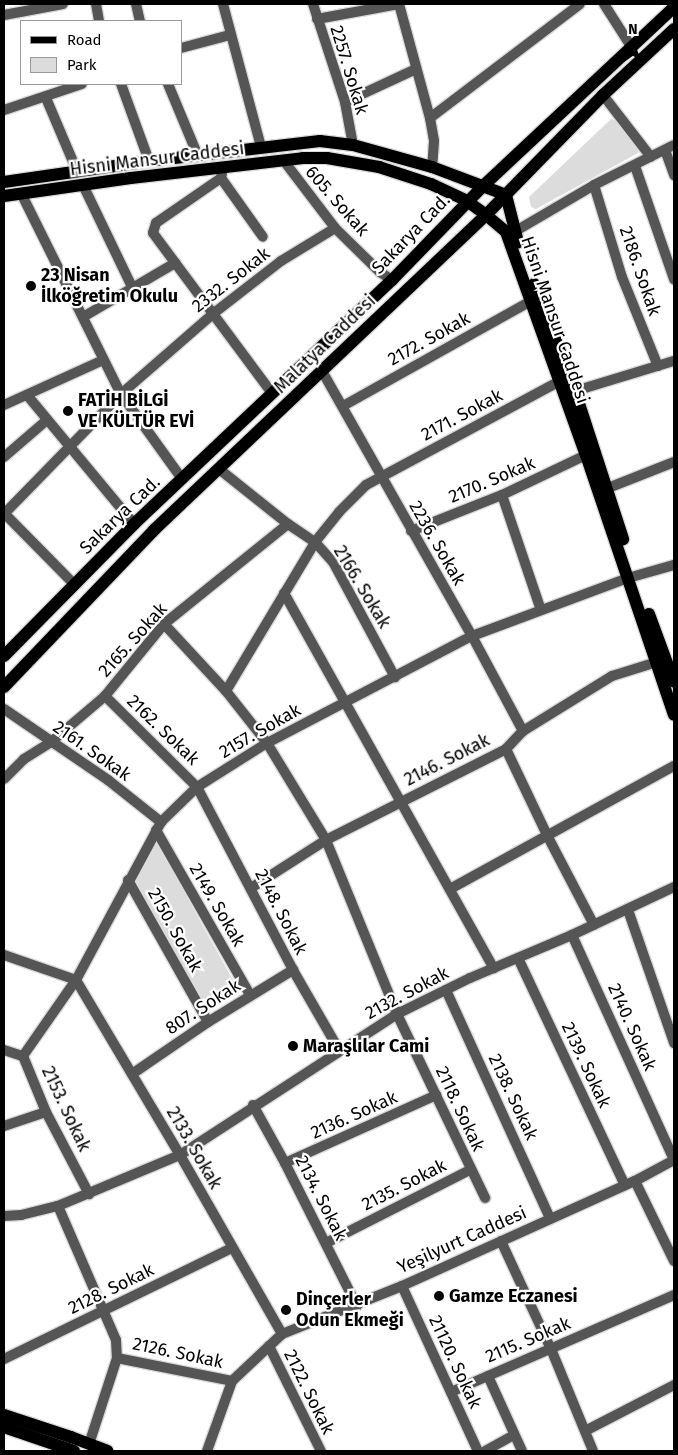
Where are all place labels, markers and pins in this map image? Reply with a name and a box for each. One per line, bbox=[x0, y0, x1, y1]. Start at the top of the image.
place label: 23 Nisan İlköğretim Okulu bbox=[41, 265, 178, 308]
marker: 23 Nisan İlköğretim Okulu bbox=[25, 280, 37, 292]
place label: FATİH BİLGİ VE KÜLTÜR EVİ bbox=[78, 390, 194, 432]
marker: FATİH BİLGİ VE KÜLTÜR EVİ bbox=[62, 405, 74, 417]
place label: Maraşlılar Cami bbox=[303, 1035, 429, 1057]
marker: Maraşlılar Cami bbox=[287, 1040, 299, 1052]
place label: Gamze Eczanesi bbox=[449, 1285, 578, 1307]
place label: Dinçerler Odun Ekmeği bbox=[296, 1289, 404, 1332]
marker: Gamze Eczanesi bbox=[433, 1290, 445, 1302]
marker: Dinçerler Odun Ekmeği bbox=[280, 1304, 292, 1316]

